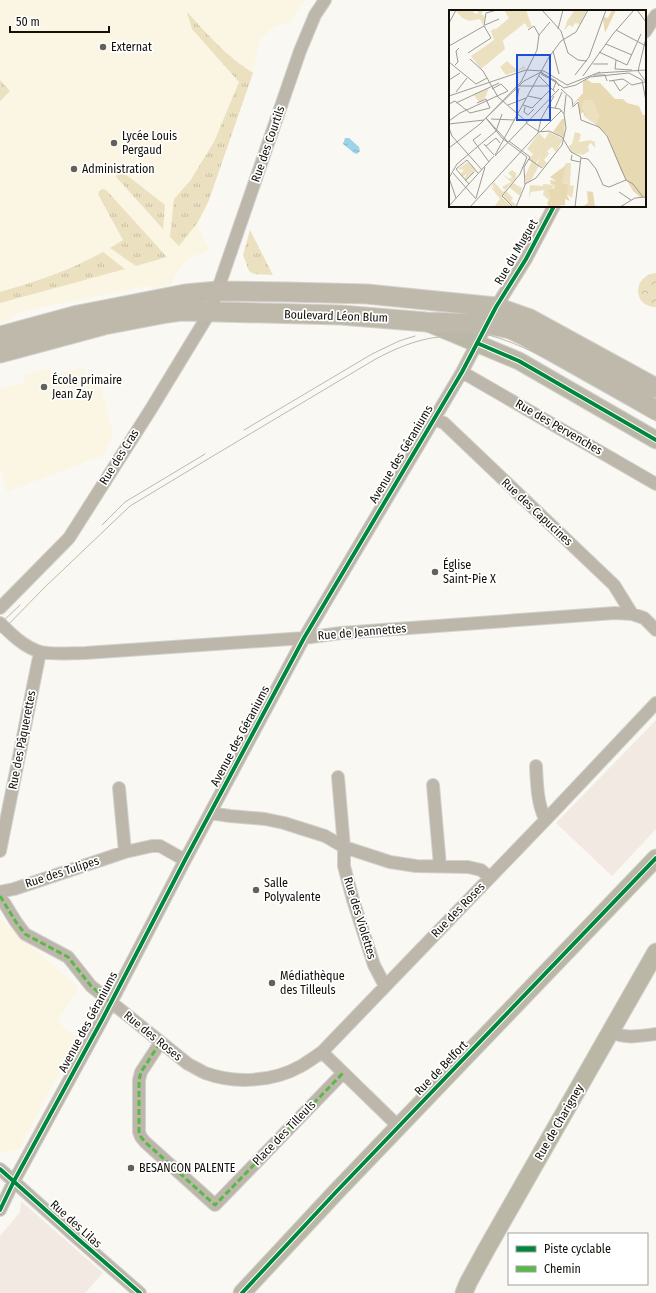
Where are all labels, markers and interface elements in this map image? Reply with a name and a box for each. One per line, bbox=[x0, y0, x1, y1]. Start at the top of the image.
scale bar bbox=[10, 8, 109, 34]
inset map bbox=[449, 10, 646, 207]
text: 50 m bbox=[16, 15, 40, 29]
place label: Externat bbox=[111, 40, 152, 54]
marker: Externat bbox=[98, 42, 108, 52]
street label: Rue des Courtils bbox=[248, 104, 288, 184]
place label: Lycée Louis Pergaud bbox=[122, 129, 177, 157]
marker: Lycée Louis Pergaud bbox=[109, 138, 119, 148]
place label: Administration bbox=[82, 162, 155, 176]
marker: Administration bbox=[69, 164, 79, 174]
street label: Rue du Muguet bbox=[492, 217, 540, 287]
street label: Boulevard Léon Blum bbox=[284, 307, 388, 325]
place label: École primaire Jean Zay bbox=[52, 372, 122, 401]
marker: École primaire Jean Zay bbox=[39, 382, 49, 392]
street label: Rue des Pervenches bbox=[513, 396, 605, 458]
street label: Avenue des Géraniums bbox=[366, 403, 436, 505]
street label: Rue des Cras bbox=[96, 427, 142, 487]
street label: Rue des Capucines bbox=[499, 476, 575, 548]
place label: Église Saint-Pie X bbox=[443, 557, 496, 586]
marker: Église Saint-Pie X bbox=[430, 567, 440, 577]
street label: Rue de Jeannettes bbox=[317, 621, 407, 643]
street label: Avenue des Géraniums bbox=[208, 683, 272, 789]
street label: Rue des Pâquerettes bbox=[6, 689, 38, 791]
street label: Rue des Tulipes bbox=[23, 853, 101, 891]
street label: Rue des Violettes bbox=[341, 875, 379, 961]
place label: Salle Polyvalente bbox=[264, 876, 321, 904]
street label: Rue des Roses bbox=[428, 880, 488, 940]
marker: Salle Polyvalente bbox=[251, 885, 261, 895]
street label: Avenue des Géraniums bbox=[56, 969, 120, 1075]
place label: Médiathèque des Tilleuls bbox=[280, 969, 345, 997]
marker: Médiathèque des Tilleuls bbox=[267, 978, 277, 988]
street label: Rue des Roses bbox=[121, 1008, 185, 1064]
street label: Rue de Belfort bbox=[412, 1038, 471, 1098]
street label: Rue de Charigney bbox=[532, 1081, 587, 1162]
street label: Place des Tilleuls bbox=[250, 1098, 318, 1168]
place label: BESANCON PALENTE bbox=[139, 1161, 236, 1175]
marker: BESANCON PALENTE bbox=[126, 1163, 136, 1173]
street label: Rue des Lilas bbox=[47, 1197, 105, 1251]
legend bbox=[508, 1233, 648, 1285]
text: Piste cyclable bbox=[544, 1242, 611, 1256]
text: Chemin bbox=[544, 1262, 581, 1276]

